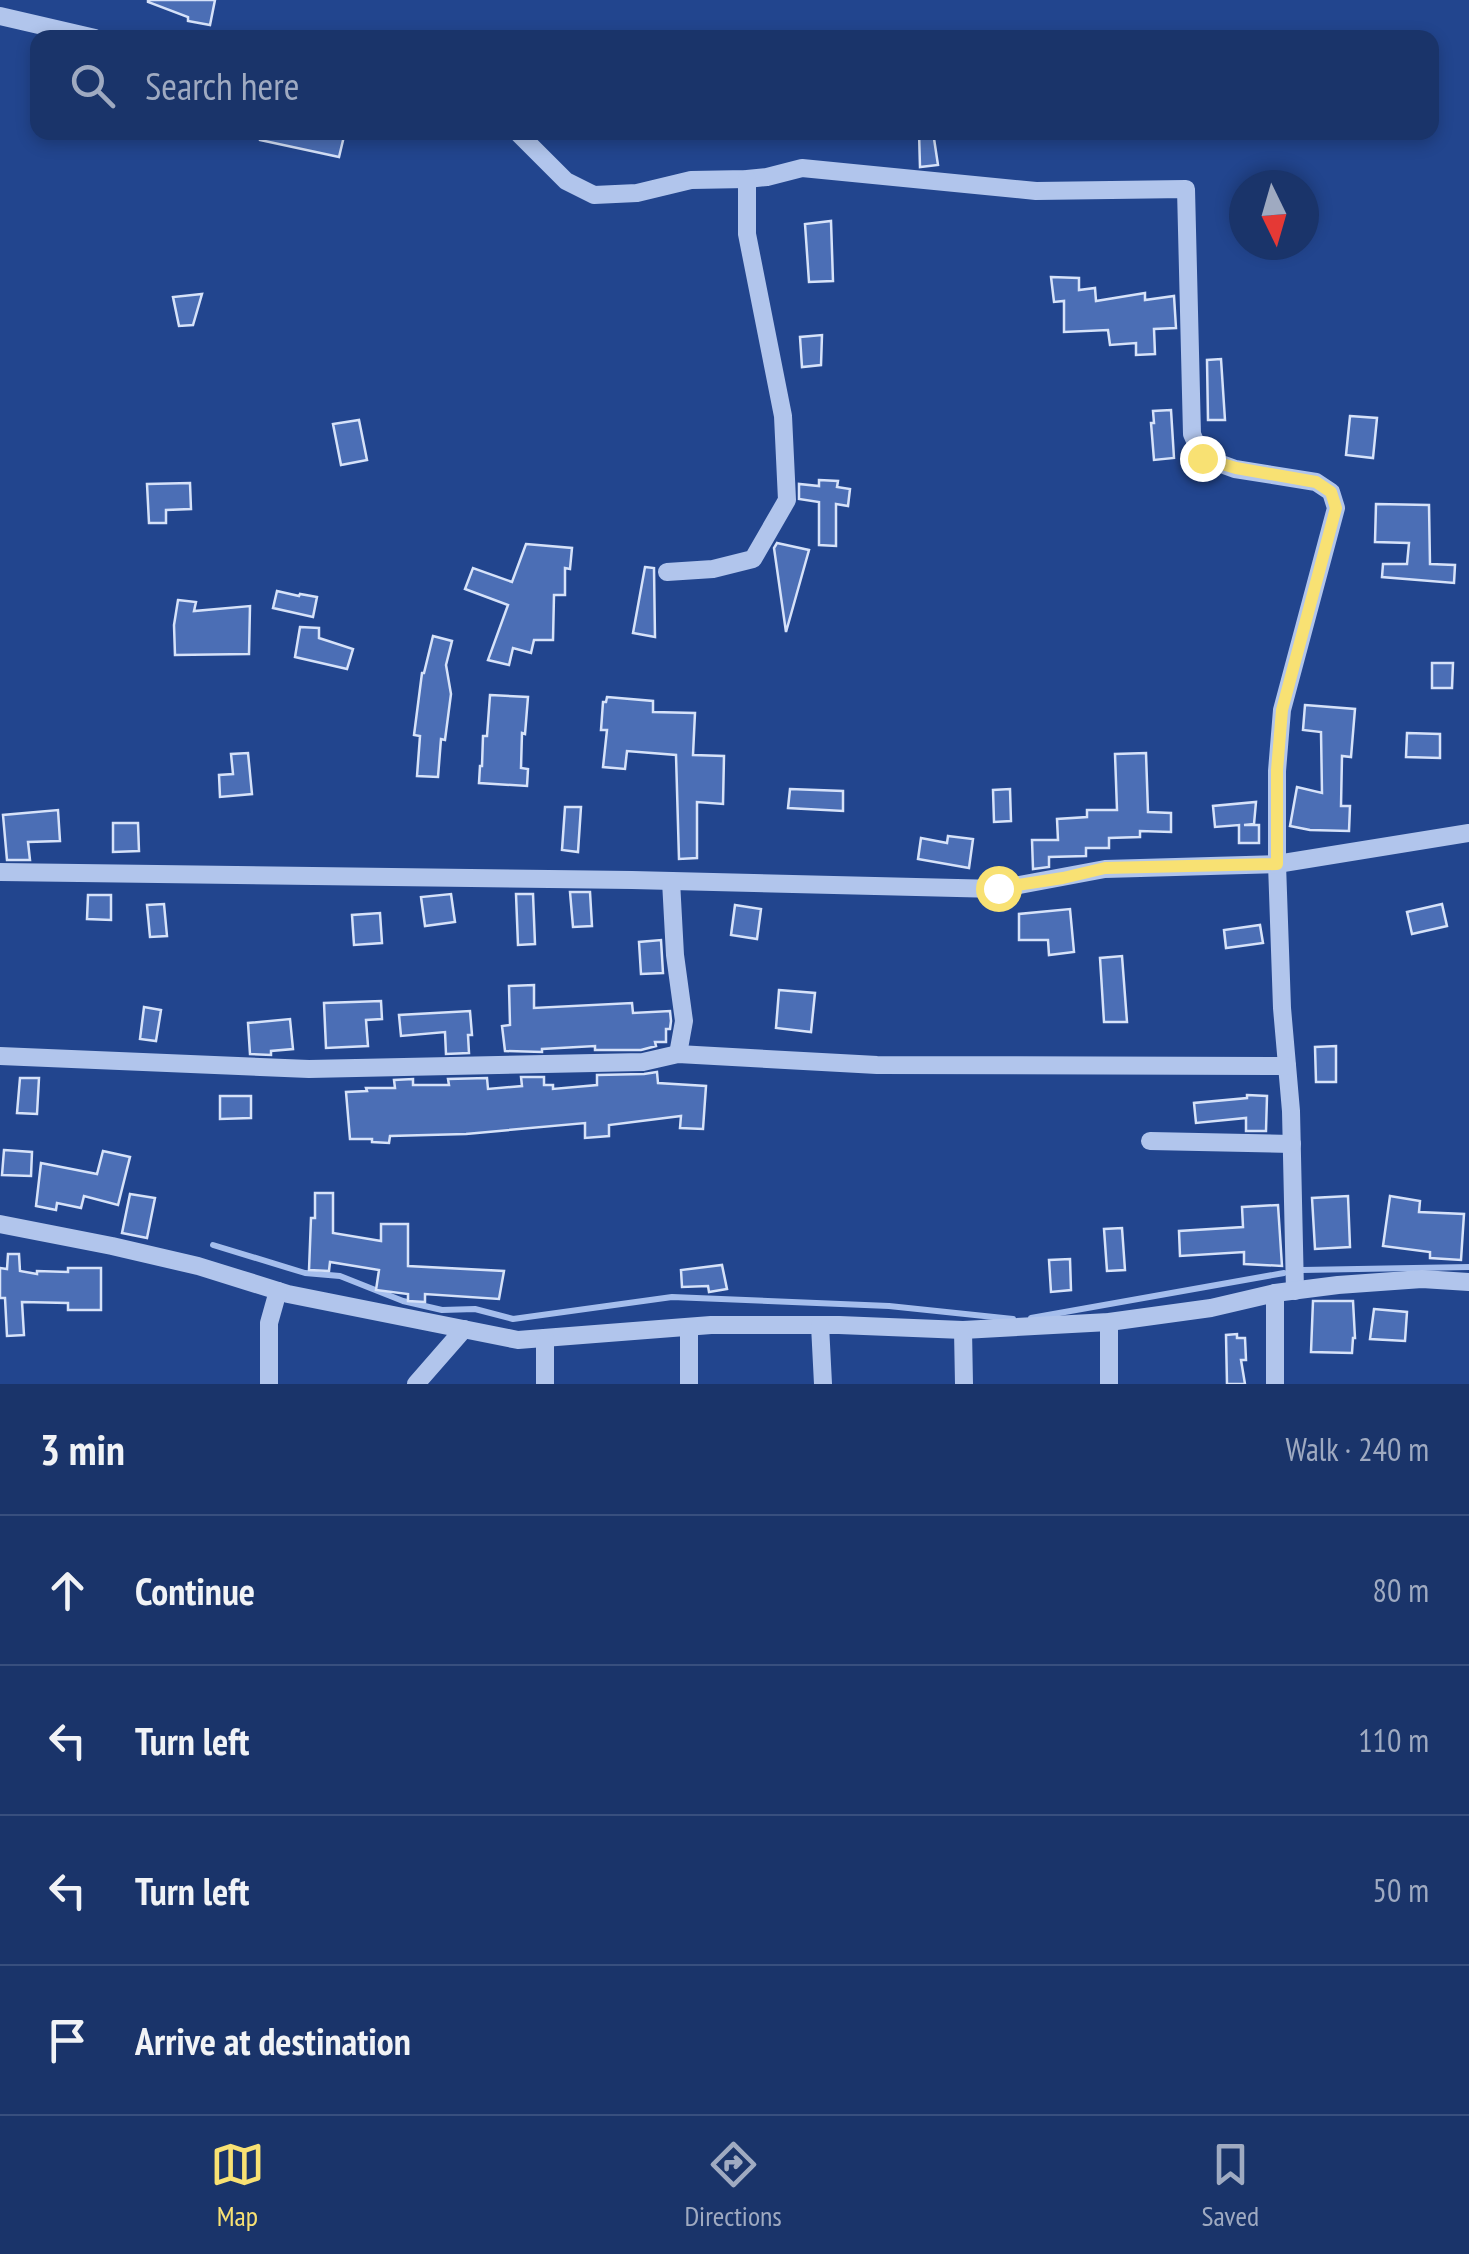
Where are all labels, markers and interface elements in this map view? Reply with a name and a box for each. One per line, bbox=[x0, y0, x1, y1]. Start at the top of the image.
search box bbox=[30, 30, 1439, 140]
icon: search bbox=[65, 58, 120, 113]
text: Search here bbox=[145, 61, 299, 110]
north arrow bbox=[1229, 170, 1319, 260]
route end bbox=[1180, 436, 1226, 482]
route start bbox=[976, 866, 1022, 912]
text: 3 min bbox=[40, 1422, 125, 1477]
text: Walk · 240 m bbox=[1285, 1428, 1429, 1470]
icon: ahead bbox=[40, 1563, 95, 1618]
text: Continue bbox=[135, 1566, 255, 1615]
text: 80 m bbox=[1373, 1569, 1429, 1611]
icon: left bbox=[40, 1713, 95, 1768]
text: Turn left bbox=[135, 1716, 249, 1765]
text: 110 m bbox=[1358, 1719, 1429, 1761]
icon: left bbox=[40, 1863, 95, 1918]
text: Turn left bbox=[135, 1866, 249, 1915]
text: 50 m bbox=[1373, 1869, 1429, 1911]
icon: arrive bbox=[40, 2013, 95, 2068]
text: Arrive at destination bbox=[135, 2016, 411, 2065]
tab: Map bbox=[210, 2137, 265, 2234]
tab: Directions bbox=[684, 2137, 782, 2234]
tab: Saved bbox=[1201, 2137, 1259, 2234]

